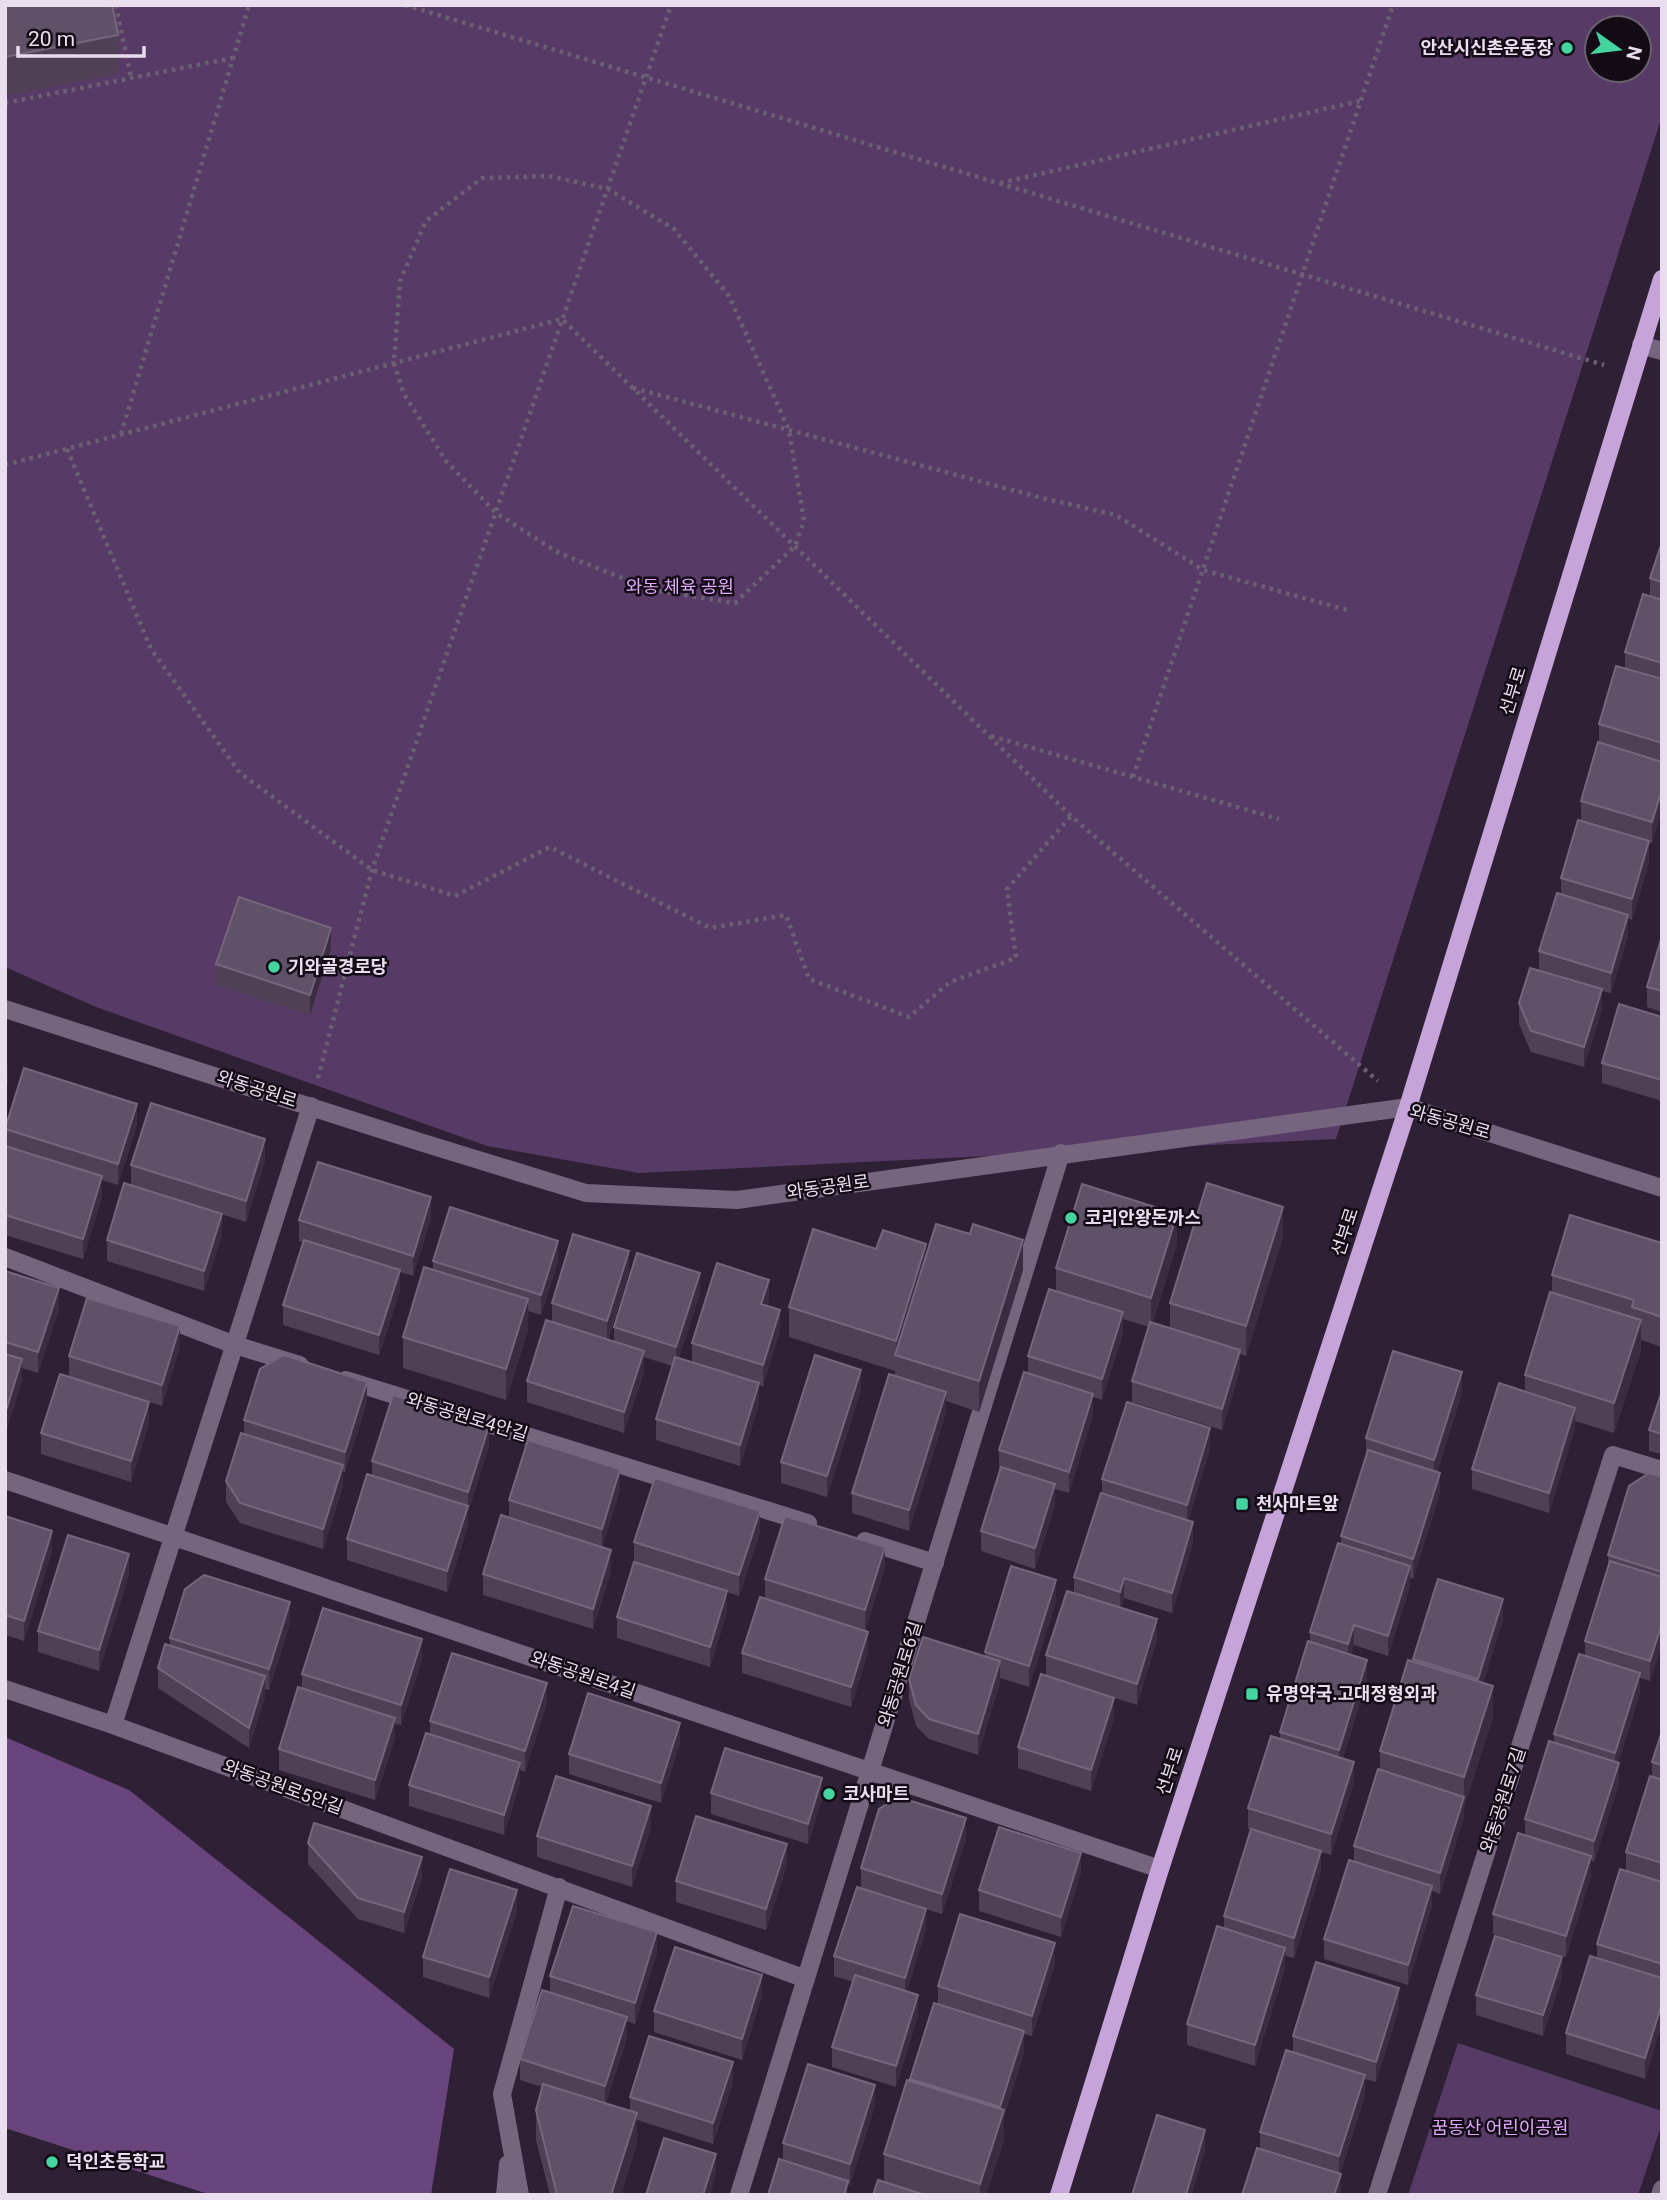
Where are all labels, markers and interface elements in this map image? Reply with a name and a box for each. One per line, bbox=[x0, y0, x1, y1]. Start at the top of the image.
scale bar bbox=[18, 14, 144, 58]
north arrow bbox=[1583, 14, 1653, 84]
text: 20 m bbox=[28, 27, 75, 51]
place label: 안산시신촌운동장 bbox=[1421, 37, 1553, 58]
marker: 안산시신촌운동장 bbox=[1559, 40, 1575, 56]
text: N bbox=[1621, 44, 1647, 62]
park label: 와동 체육 공원 bbox=[626, 576, 734, 597]
street label: 선부로 bbox=[1495, 664, 1530, 718]
place label: 기와골경로당 bbox=[288, 956, 387, 977]
marker: 기와골경로당 bbox=[266, 959, 282, 975]
street label: 와동공원로 bbox=[215, 1066, 300, 1111]
street label: 와동공원로 bbox=[1407, 1100, 1493, 1143]
street label: 와동공원로 bbox=[785, 1170, 870, 1203]
street label: 선부로 bbox=[1327, 1205, 1362, 1259]
place label: 코리안왕돈까스 bbox=[1085, 1207, 1201, 1228]
marker: 코리안왕돈까스 bbox=[1063, 1210, 1079, 1226]
street label: 와동공원로4안길 bbox=[404, 1388, 530, 1445]
place label: 천사마트앞 bbox=[1256, 1493, 1339, 1514]
marker: 천사마트앞 bbox=[1234, 1496, 1250, 1512]
street label: 와동공원로6길 bbox=[873, 1618, 926, 1729]
street label: 와동공원로4길 bbox=[528, 1647, 638, 1702]
place label: 유명약국.고대정형외과 bbox=[1266, 1683, 1437, 1704]
marker: 유명약국.고대정형외과 bbox=[1244, 1686, 1260, 1702]
street label: 선부로 bbox=[1152, 1744, 1187, 1798]
street label: 와동공원로7길 bbox=[1476, 1745, 1529, 1855]
street label: 와동공원로5안길 bbox=[220, 1755, 346, 1818]
place label: 코사마트 bbox=[843, 1783, 909, 1804]
marker: 코사마트 bbox=[821, 1786, 837, 1802]
park label: 꿈동산 어린이공원 bbox=[1432, 2117, 1568, 2138]
place label: 덕인초등학교 bbox=[66, 2151, 165, 2172]
marker: 덕인초등학교 bbox=[44, 2154, 60, 2170]

